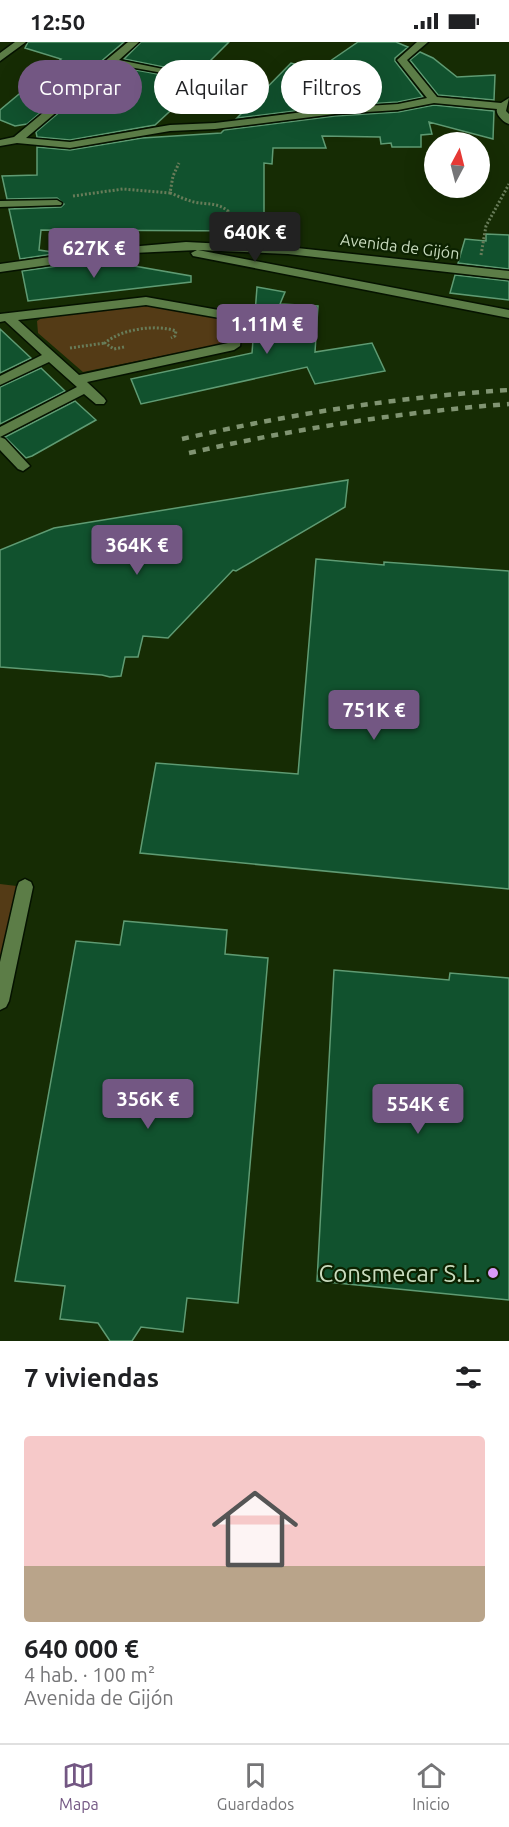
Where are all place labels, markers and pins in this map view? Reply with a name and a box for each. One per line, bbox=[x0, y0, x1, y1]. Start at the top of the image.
pin: 640K € bbox=[206, 212, 304, 263]
pin: 627K € bbox=[45, 228, 143, 279]
pin: 1.11M € bbox=[212, 304, 322, 355]
pin: 364K € bbox=[88, 525, 186, 576]
pin: 751K € bbox=[325, 690, 423, 741]
pin: 356K € bbox=[99, 1079, 197, 1130]
pin: 554K € bbox=[369, 1084, 467, 1135]
place label: Consmecar S.L. bbox=[319, 1260, 481, 1287]
marker: Consmecar S.L. bbox=[486, 1266, 500, 1280]

